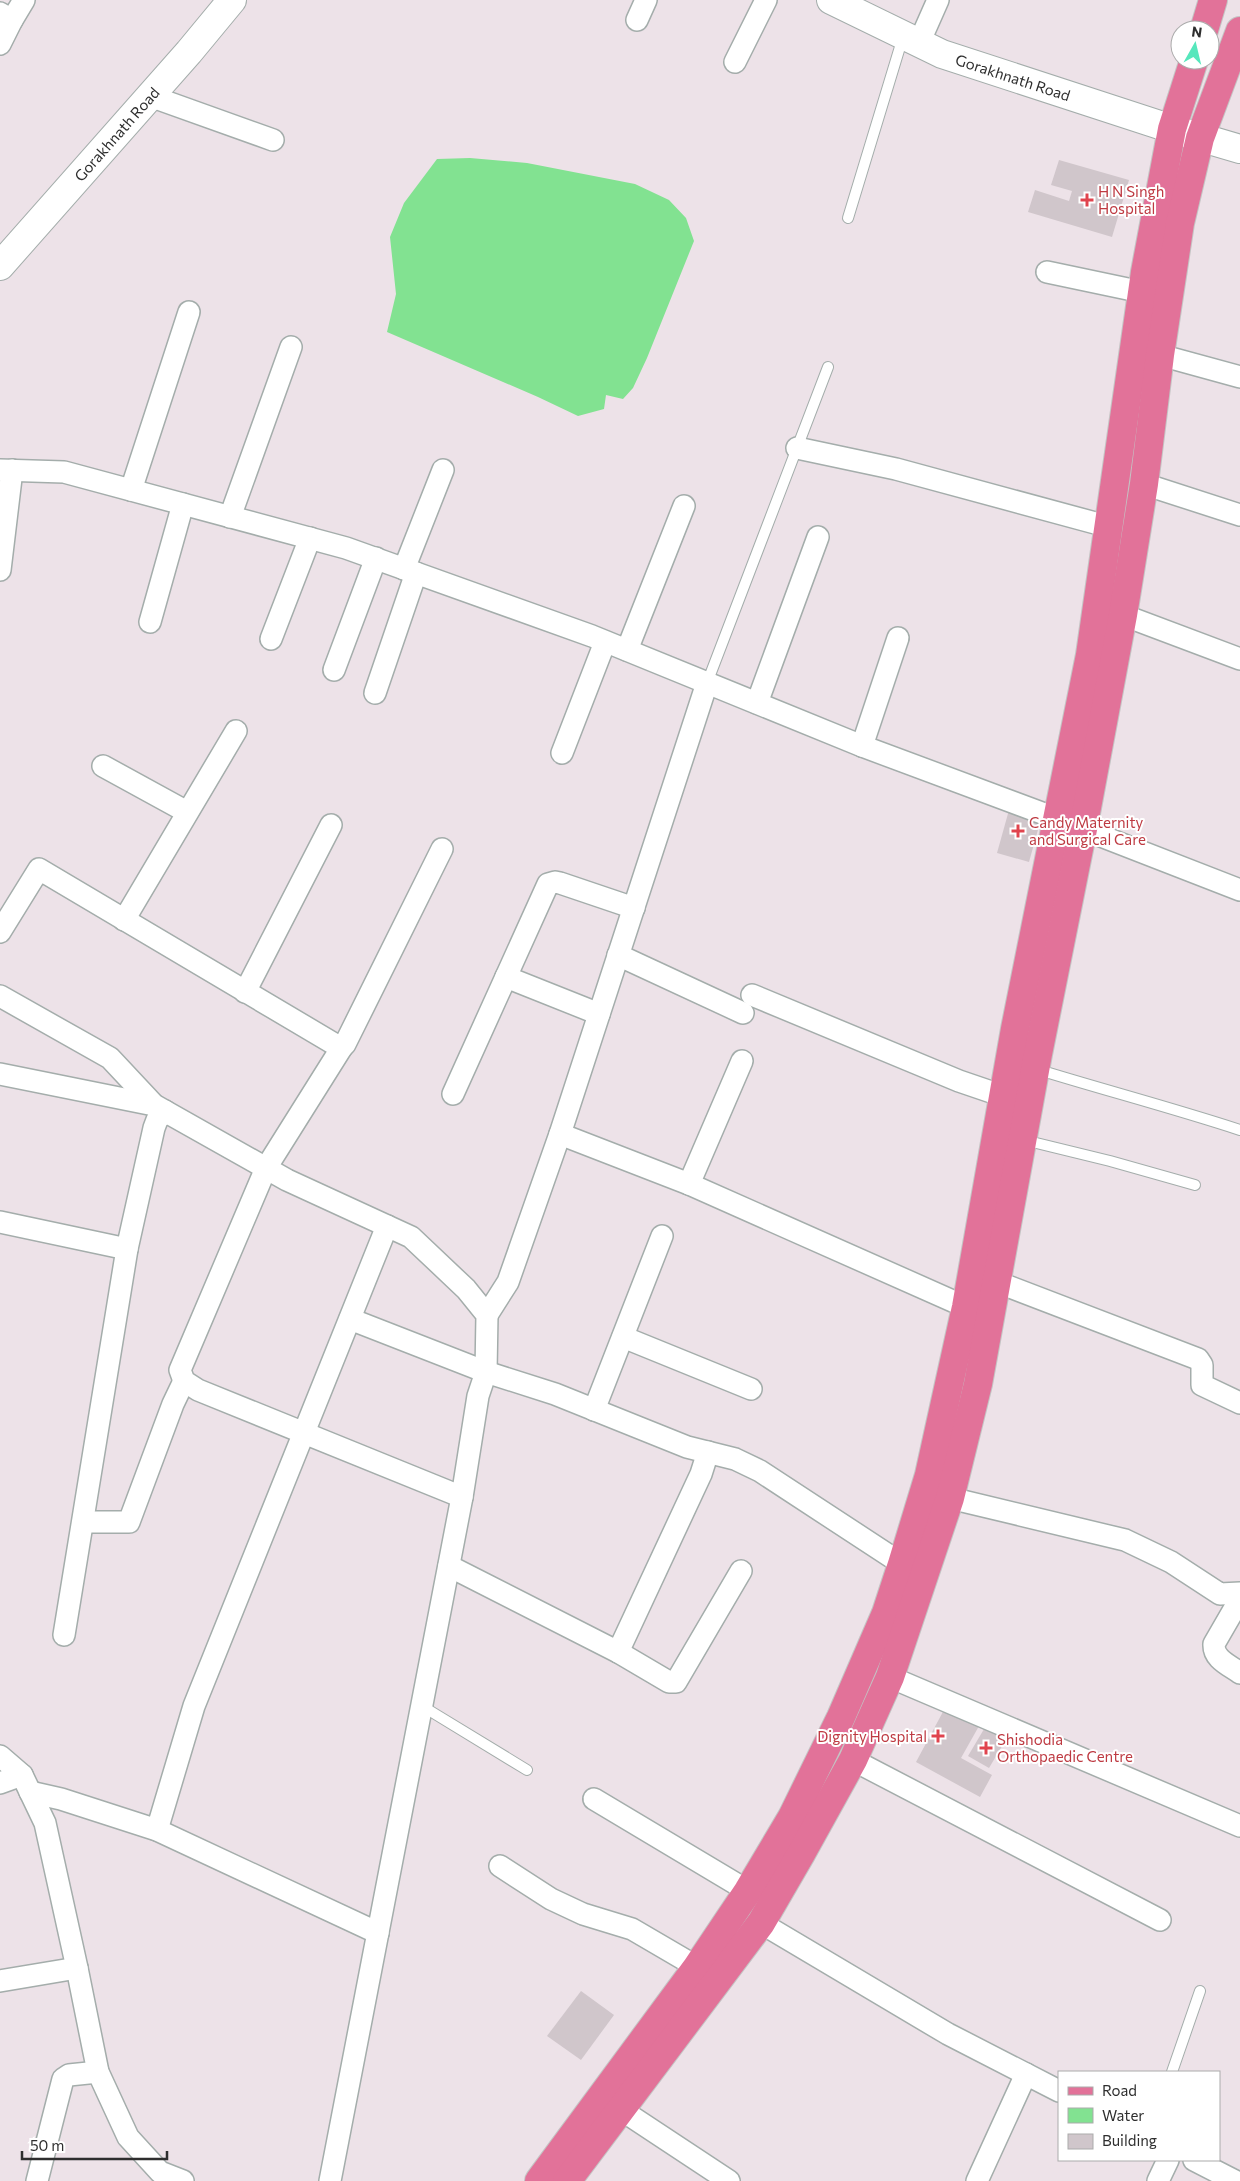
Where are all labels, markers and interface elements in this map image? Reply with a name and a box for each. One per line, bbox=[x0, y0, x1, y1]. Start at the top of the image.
north arrow bbox=[1170, 20, 1220, 70]
text: N bbox=[1190, 22, 1203, 41]
street label: Gorakhnath Road bbox=[953, 50, 1073, 104]
street label: Gorakhnath Road bbox=[70, 83, 163, 185]
place label: H N Singh Hospital bbox=[1098, 182, 1164, 217]
marker: H N Singh Hospital bbox=[1080, 193, 1094, 207]
place label: Candy Maternity and Surgical Care bbox=[1029, 813, 1146, 848]
marker: Candy Maternity and Surgical Care bbox=[1011, 824, 1025, 838]
place label: Dignity Hospital bbox=[817, 1727, 927, 1745]
marker: Dignity Hospital bbox=[931, 1729, 945, 1743]
place label: Shishodia Orthopaedic Centre bbox=[997, 1730, 1133, 1765]
marker: Shishodia Orthopaedic Centre bbox=[979, 1741, 993, 1755]
legend bbox=[1058, 2071, 1220, 2161]
text: Road bbox=[1102, 2081, 1137, 2099]
text: Water bbox=[1102, 2106, 1144, 2124]
scale bar bbox=[22, 2128, 168, 2160]
text: Building bbox=[1102, 2131, 1157, 2149]
text: 50 m bbox=[30, 2136, 64, 2154]

